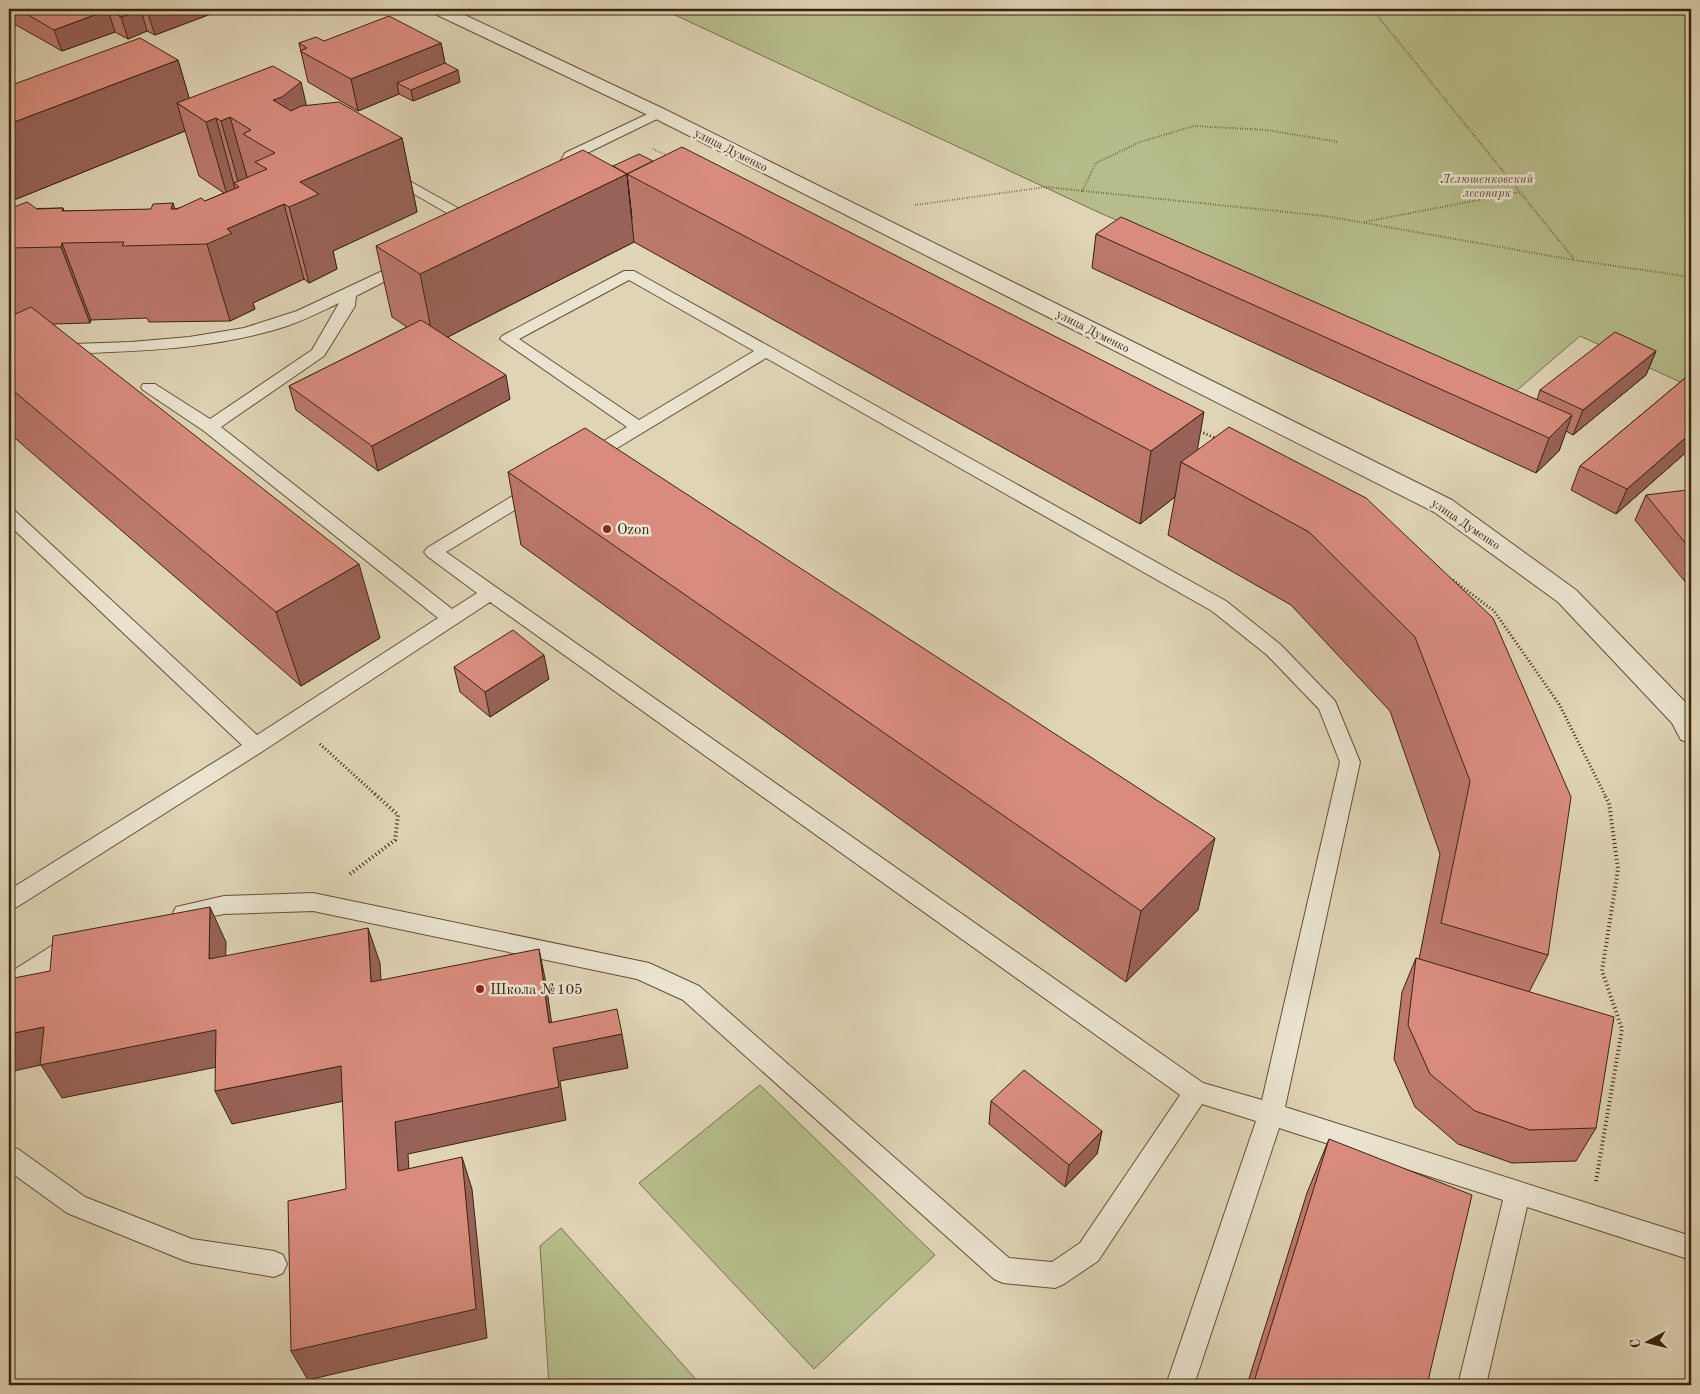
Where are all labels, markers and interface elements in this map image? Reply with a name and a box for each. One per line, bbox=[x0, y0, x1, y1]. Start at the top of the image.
street label: улица Думенко bbox=[692, 127, 769, 174]
park label: Лелюшенковский лесопарк bbox=[1441, 174, 1534, 200]
street label: улица Думенко bbox=[1054, 308, 1131, 355]
street label: улица Думенко bbox=[1429, 497, 1502, 552]
marker: Ozon bbox=[601, 523, 613, 535]
place label: Ozon bbox=[617, 523, 650, 538]
marker: Школа №105 bbox=[474, 983, 486, 995]
place label: Школа №105 bbox=[490, 983, 583, 998]
north arrow bbox=[1622, 1316, 1672, 1366]
text: С bbox=[1629, 1338, 1644, 1349]

